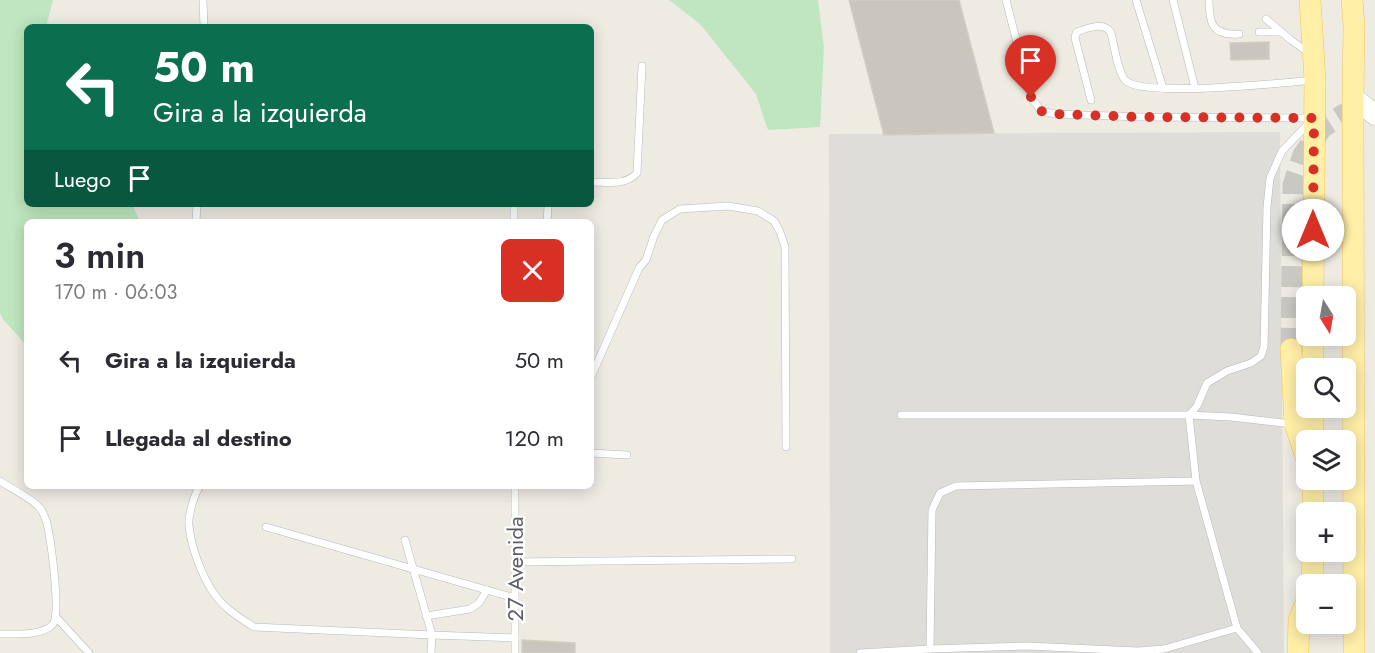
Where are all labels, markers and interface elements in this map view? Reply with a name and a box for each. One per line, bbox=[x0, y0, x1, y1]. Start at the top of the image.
pin bbox=[1005, 35, 1056, 97]
text: 50 m bbox=[153, 37, 255, 98]
icon: arrive bbox=[1014, 44, 1047, 77]
icon: left bbox=[54, 48, 132, 126]
text: Gira a la izquierda bbox=[153, 93, 367, 132]
icon: arrive bbox=[123, 162, 156, 195]
text: Luego bbox=[54, 163, 111, 195]
position arrow bbox=[1281, 198, 1345, 262]
text: 3 min bbox=[54, 229, 145, 281]
button: close bbox=[501, 239, 564, 302]
text: 170 m · 06:03 bbox=[54, 278, 178, 307]
north arrow bbox=[1296, 286, 1356, 346]
map controls bbox=[1296, 286, 1356, 634]
icon: left bbox=[54, 344, 87, 377]
text: Gira a la izquierda bbox=[105, 344, 296, 376]
text: 50 m bbox=[515, 344, 564, 376]
button: search bbox=[1296, 358, 1356, 418]
icon: arrive bbox=[54, 422, 87, 455]
text: Llegada al destino bbox=[105, 422, 292, 454]
text: 120 m bbox=[505, 422, 564, 454]
button: layers bbox=[1296, 430, 1356, 490]
button: + bbox=[1296, 502, 1356, 562]
street label: 27 Avenida bbox=[499, 516, 531, 622]
button: − bbox=[1296, 574, 1356, 634]

